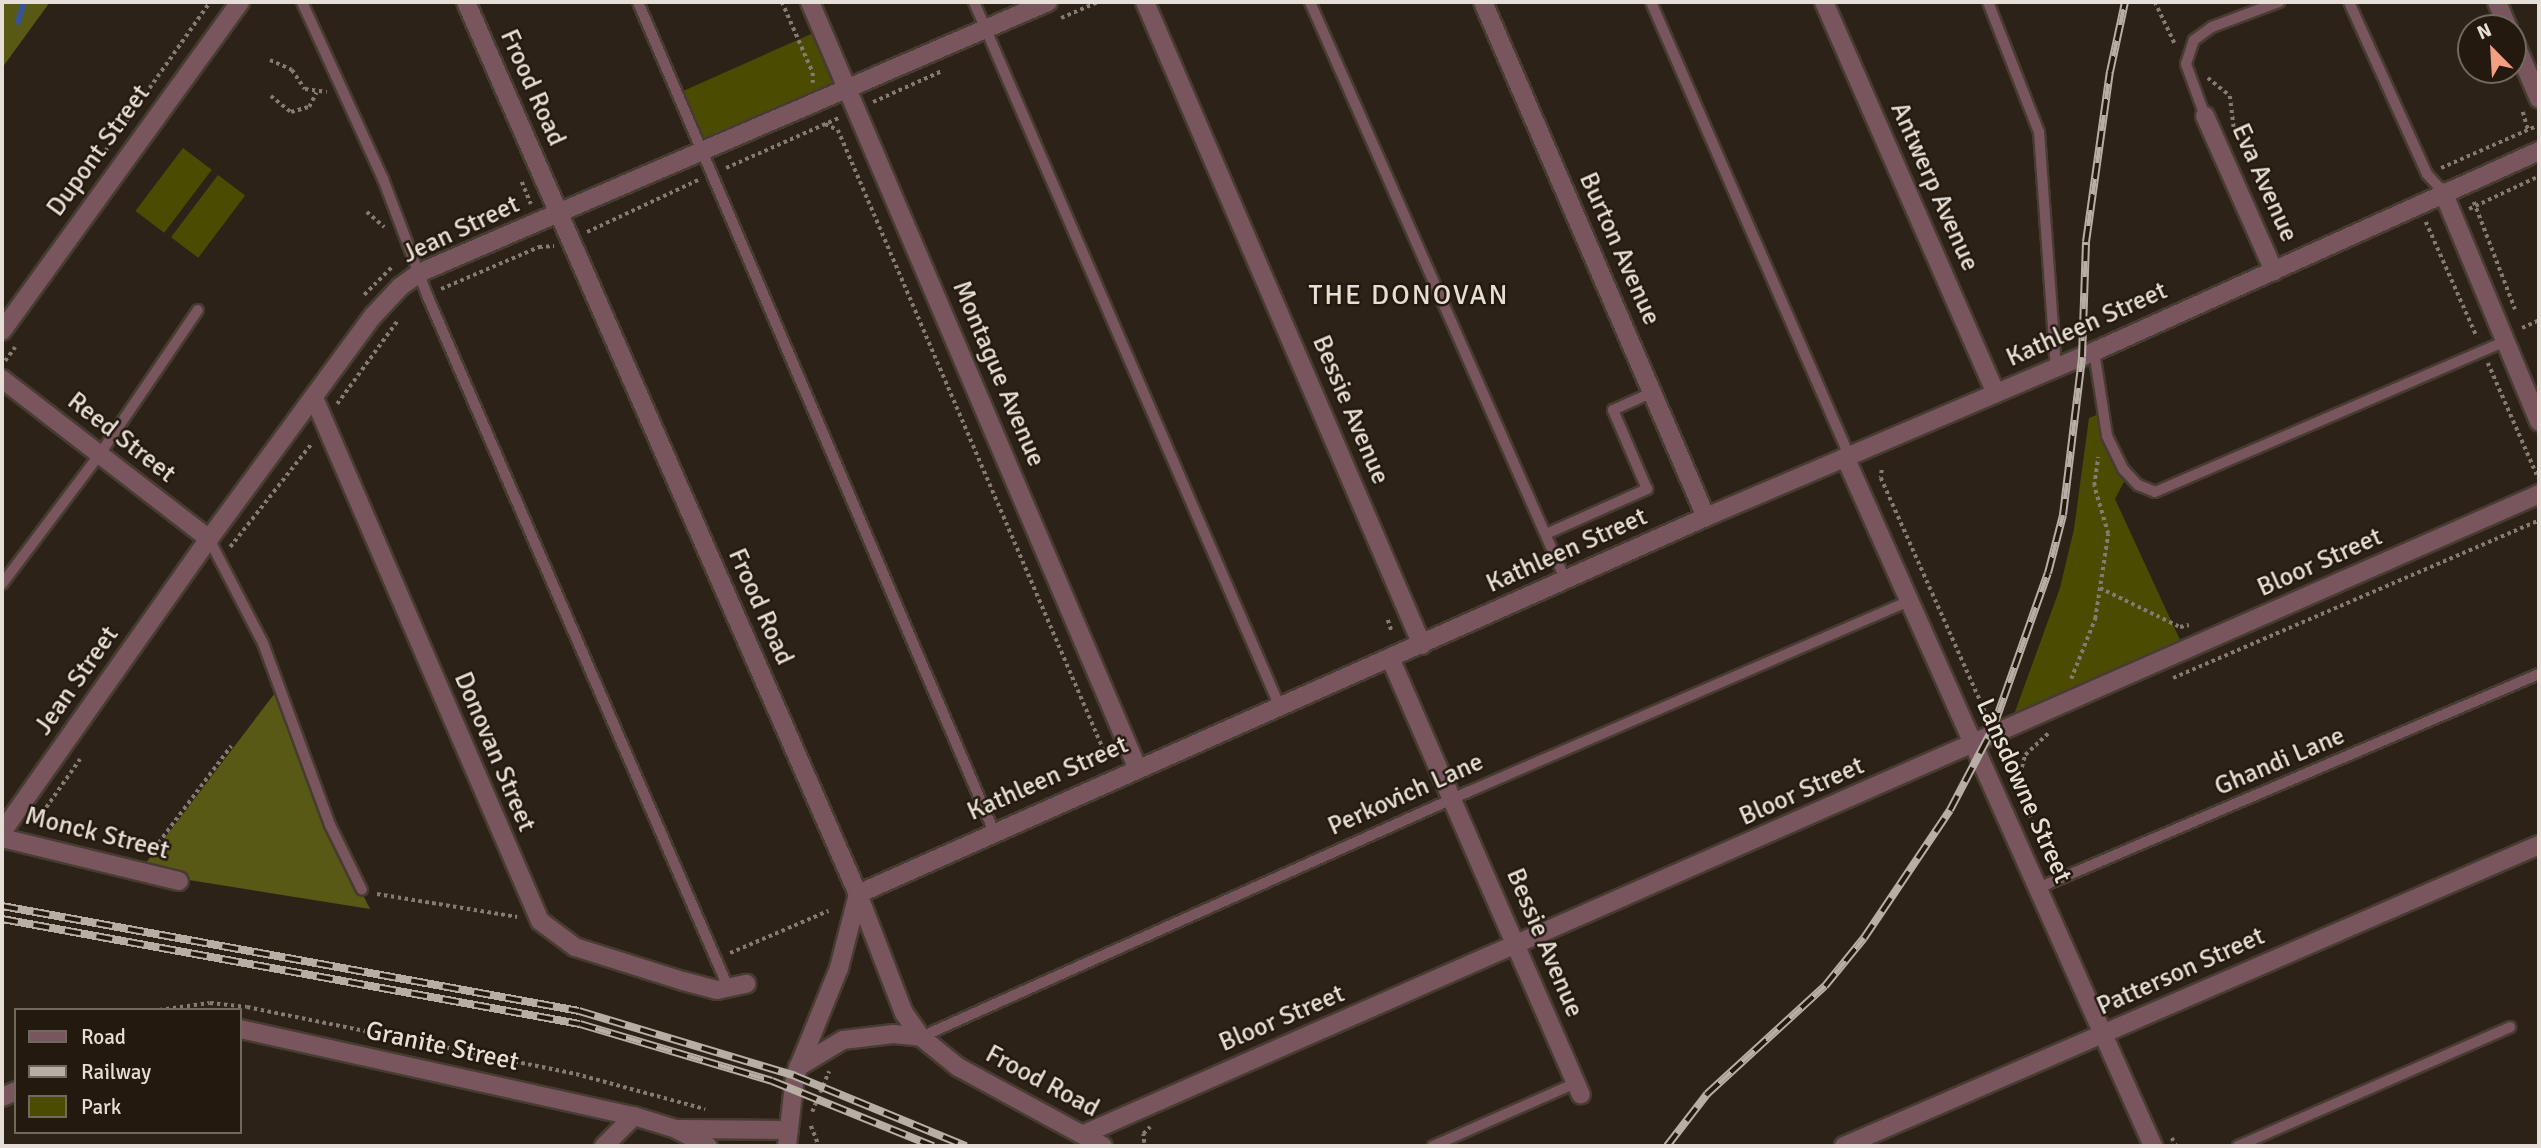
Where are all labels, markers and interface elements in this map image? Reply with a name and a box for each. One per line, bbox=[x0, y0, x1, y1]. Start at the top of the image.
north arrow bbox=[2457, 14, 2527, 84]
text: N bbox=[2473, 18, 2495, 45]
street label: Frood Road bbox=[492, 25, 572, 151]
street label: Dupont Street bbox=[41, 79, 157, 223]
street label: Antwerp Avenue bbox=[1883, 98, 1985, 276]
street label: Eva Avenue bbox=[2224, 119, 2304, 247]
street label: Burton Avenue bbox=[1571, 168, 1667, 330]
street label: Jean Street bbox=[398, 189, 524, 271]
street label: Montague Avenue bbox=[945, 276, 1051, 472]
street label: Kathleen Street bbox=[2002, 276, 2172, 374]
district label: THE DONOVAN bbox=[1310, 278, 1508, 312]
street label: Bessie Avenue bbox=[1305, 331, 1395, 489]
street label: Reed Street bbox=[61, 386, 181, 490]
street label: Kathleen Street bbox=[1482, 502, 1652, 600]
street label: Bloor Street bbox=[2253, 522, 2387, 604]
street label: Frood Road bbox=[720, 544, 800, 670]
street label: Jean Street bbox=[28, 621, 126, 741]
street label: Donovan Street bbox=[446, 667, 542, 837]
street label: Lansdowne Street bbox=[1968, 694, 2078, 888]
street label: Ghandi Lane bbox=[2210, 721, 2350, 803]
street label: Kathleen Street bbox=[963, 730, 1133, 828]
street label: Perkovich Lane bbox=[1323, 747, 1489, 843]
street label: Bloor Street bbox=[1735, 751, 1869, 833]
street label: Monck Street bbox=[22, 801, 172, 867]
street label: Bessie Avenue bbox=[1499, 864, 1589, 1022]
street label: Patterson Street bbox=[2092, 921, 2270, 1023]
street label: Bloor Street bbox=[1215, 979, 1349, 1059]
legend bbox=[14, 1008, 242, 1134]
street label: Granite Street bbox=[363, 1016, 521, 1078]
text: Road bbox=[81, 1024, 126, 1050]
street label: Frood Road bbox=[980, 1039, 1104, 1125]
text: Railway bbox=[81, 1059, 151, 1085]
text: Park bbox=[81, 1094, 121, 1120]

